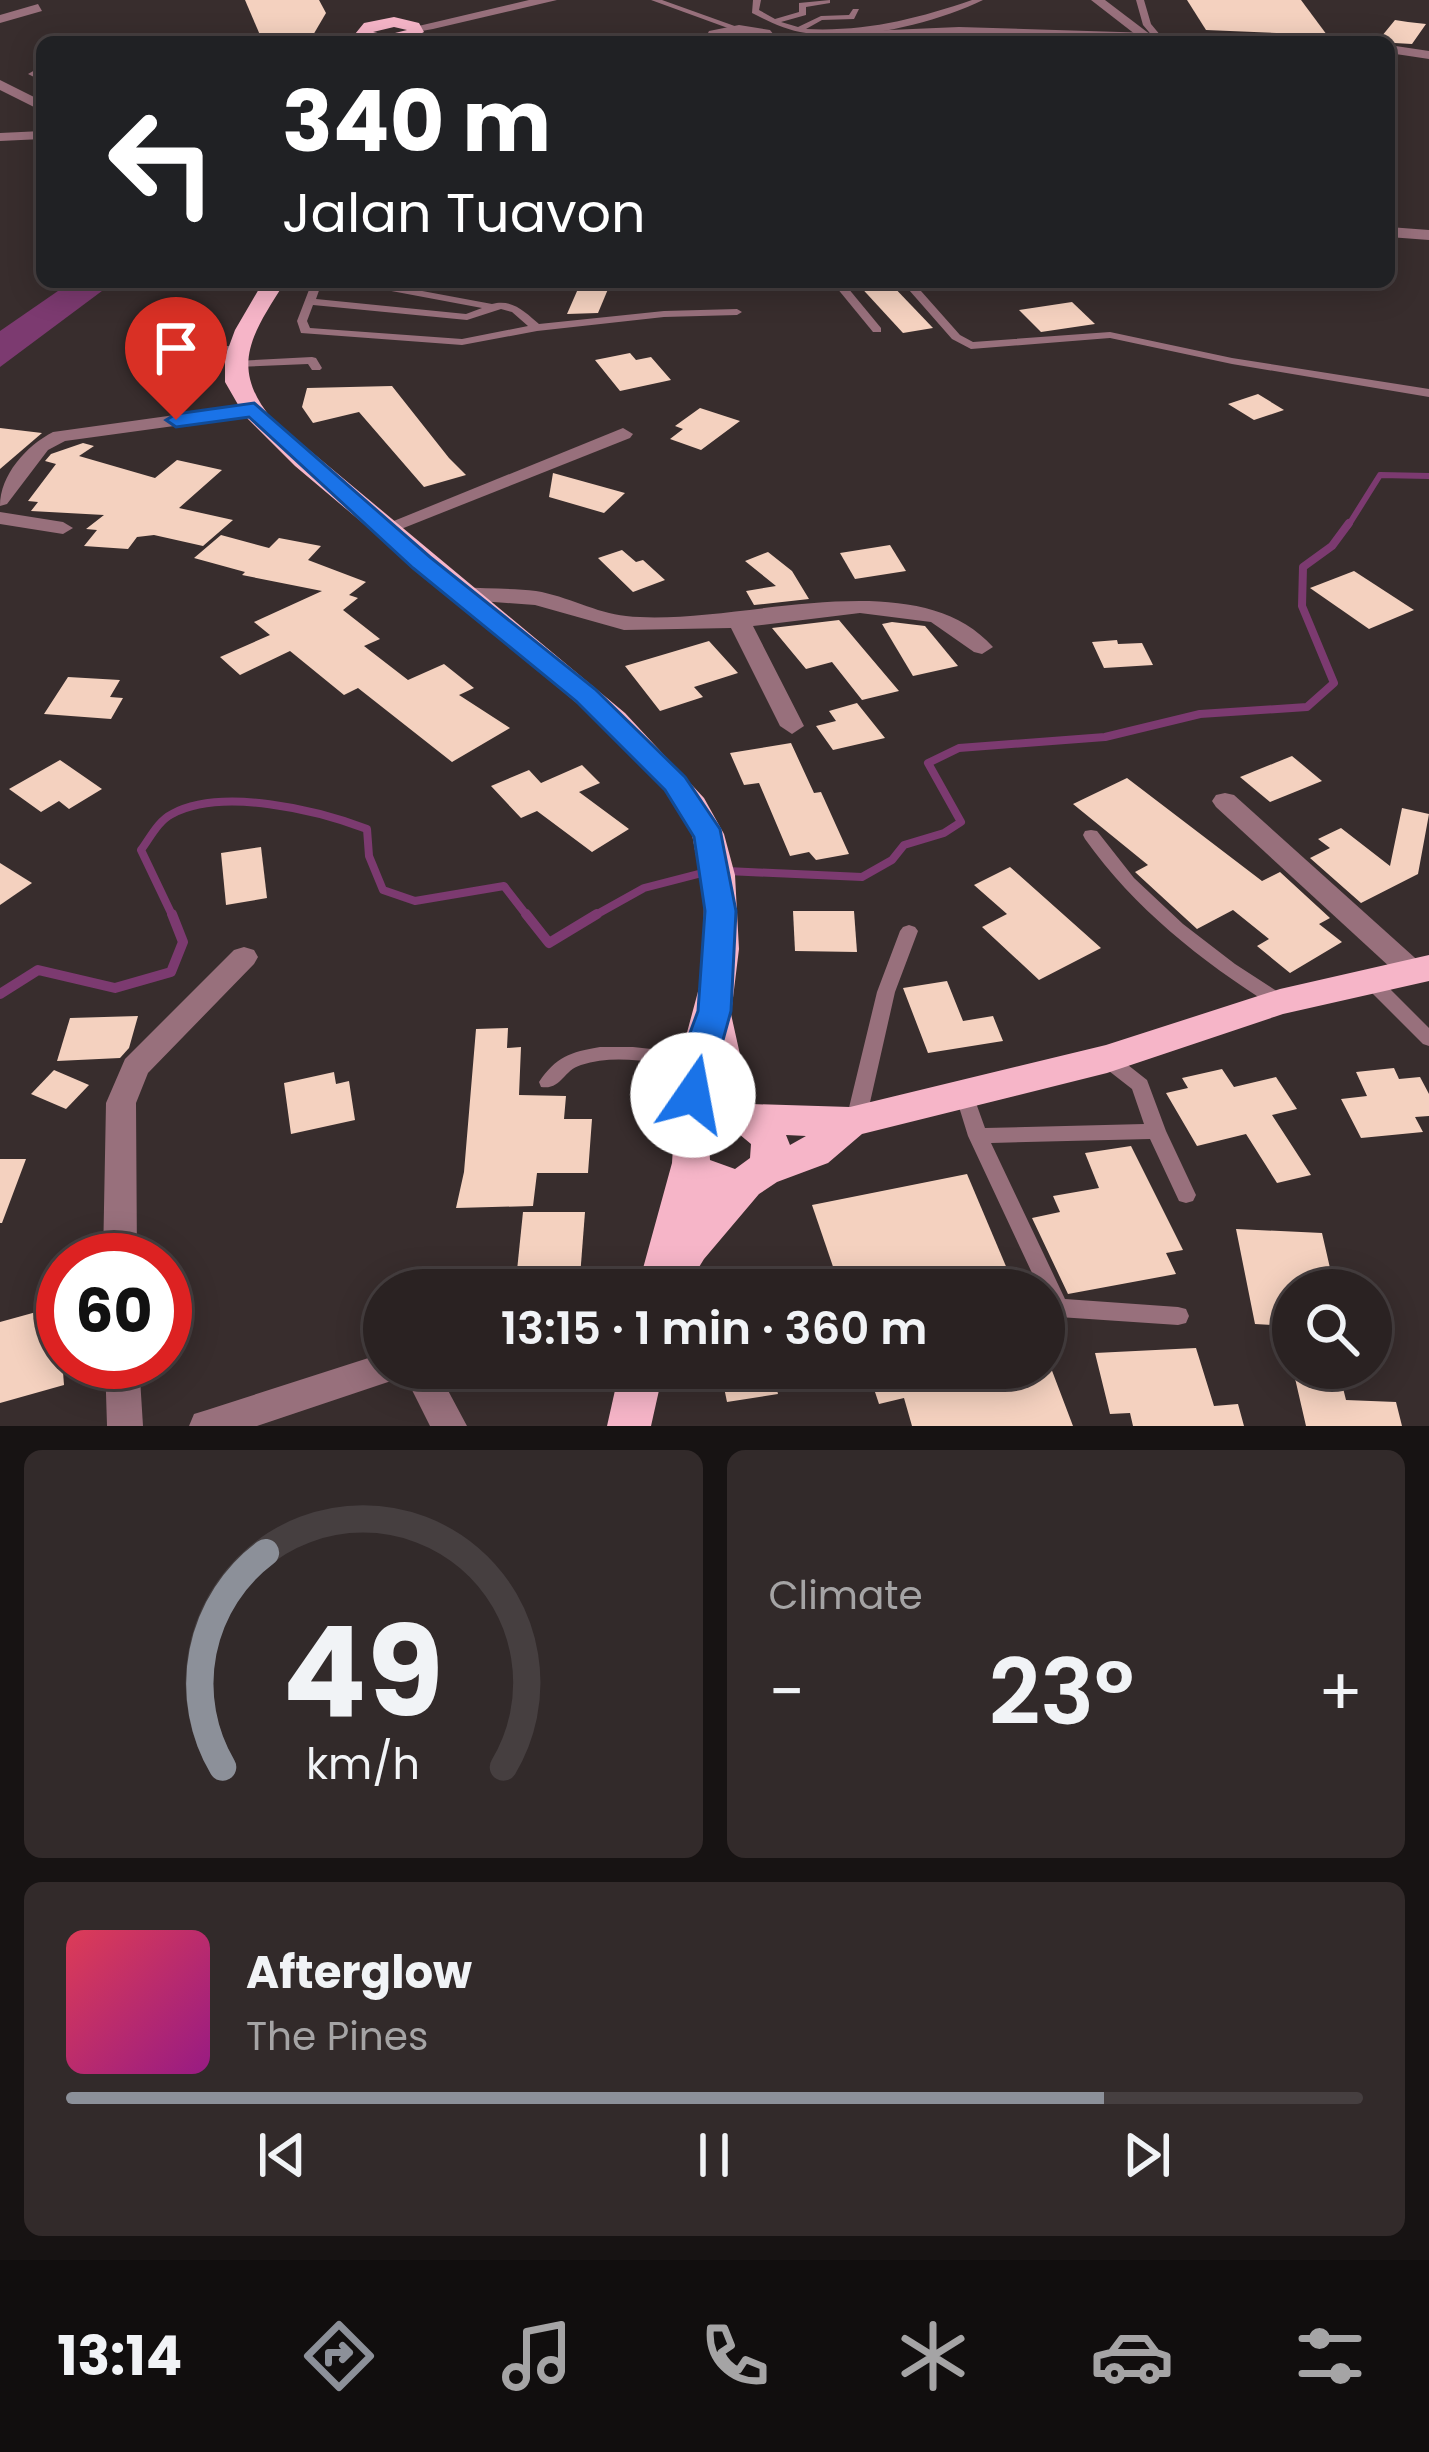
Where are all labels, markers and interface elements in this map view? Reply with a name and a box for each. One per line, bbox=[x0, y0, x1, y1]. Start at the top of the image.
text: 340 m bbox=[282, 63, 551, 180]
icon: left bbox=[84, 84, 240, 240]
text: Jalan Tuavon bbox=[282, 175, 646, 251]
pin bbox=[125, 297, 227, 420]
icon: arrive bbox=[143, 315, 209, 381]
position arrow bbox=[630, 1032, 756, 1158]
speed limit sign: 60 bbox=[36, 1233, 192, 1389]
map controls bbox=[1272, 1269, 1392, 1389]
button: search bbox=[1272, 1269, 1392, 1389]
text: 13:15 · 1 min · 360 m bbox=[501, 1297, 927, 1360]
text: Climate bbox=[769, 1568, 923, 1623]
text: 49 bbox=[283, 1585, 444, 1760]
text: 23° bbox=[989, 1629, 1134, 1756]
text: − bbox=[769, 1646, 805, 1738]
text: + bbox=[1318, 1646, 1363, 1738]
text: km/h bbox=[306, 1734, 420, 1794]
text: Afterglow bbox=[246, 1941, 472, 2004]
text: The Pines bbox=[246, 2009, 428, 2064]
icon: previous bbox=[249, 2122, 315, 2188]
icon: pause bbox=[681, 2122, 747, 2188]
icon: next bbox=[1114, 2122, 1180, 2188]
icon: directions bbox=[297, 2314, 381, 2398]
icon: music bbox=[495, 2314, 579, 2398]
icon: phone bbox=[693, 2314, 777, 2398]
icon: climate bbox=[891, 2314, 975, 2398]
icon: car bbox=[1090, 2314, 1174, 2398]
icon: filters bbox=[1288, 2314, 1372, 2398]
text: 13:14 bbox=[57, 2318, 182, 2394]

